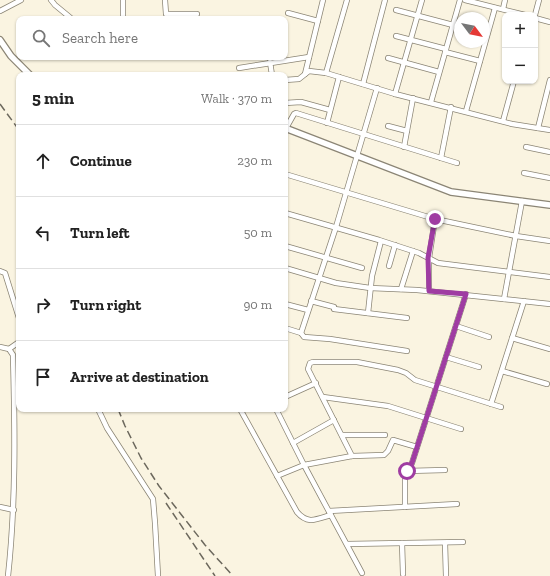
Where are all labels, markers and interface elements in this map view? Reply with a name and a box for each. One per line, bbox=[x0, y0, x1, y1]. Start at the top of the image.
north arrow bbox=[454, 12, 490, 48]
map controls bbox=[502, 12, 538, 84]
button: + bbox=[502, 12, 538, 48]
search box bbox=[16, 16, 288, 60]
icon: search bbox=[30, 27, 52, 49]
text: Search here bbox=[62, 29, 138, 47]
button: − bbox=[502, 48, 538, 84]
text: 5 min bbox=[32, 88, 74, 108]
text: Walk · 370 m bbox=[201, 91, 272, 106]
icon: ahead bbox=[32, 150, 54, 172]
text: Continue bbox=[70, 152, 132, 170]
text: 230 m bbox=[237, 153, 272, 168]
route end bbox=[426, 210, 444, 228]
icon: left bbox=[32, 222, 54, 244]
text: Turn left bbox=[70, 224, 130, 242]
text: 50 m bbox=[244, 225, 272, 240]
icon: right bbox=[32, 294, 54, 316]
text: Turn right bbox=[70, 296, 141, 314]
text: 90 m bbox=[243, 297, 272, 312]
icon: arrive bbox=[32, 366, 54, 388]
text: Arrive at destination bbox=[70, 368, 209, 386]
route start bbox=[398, 462, 416, 480]

